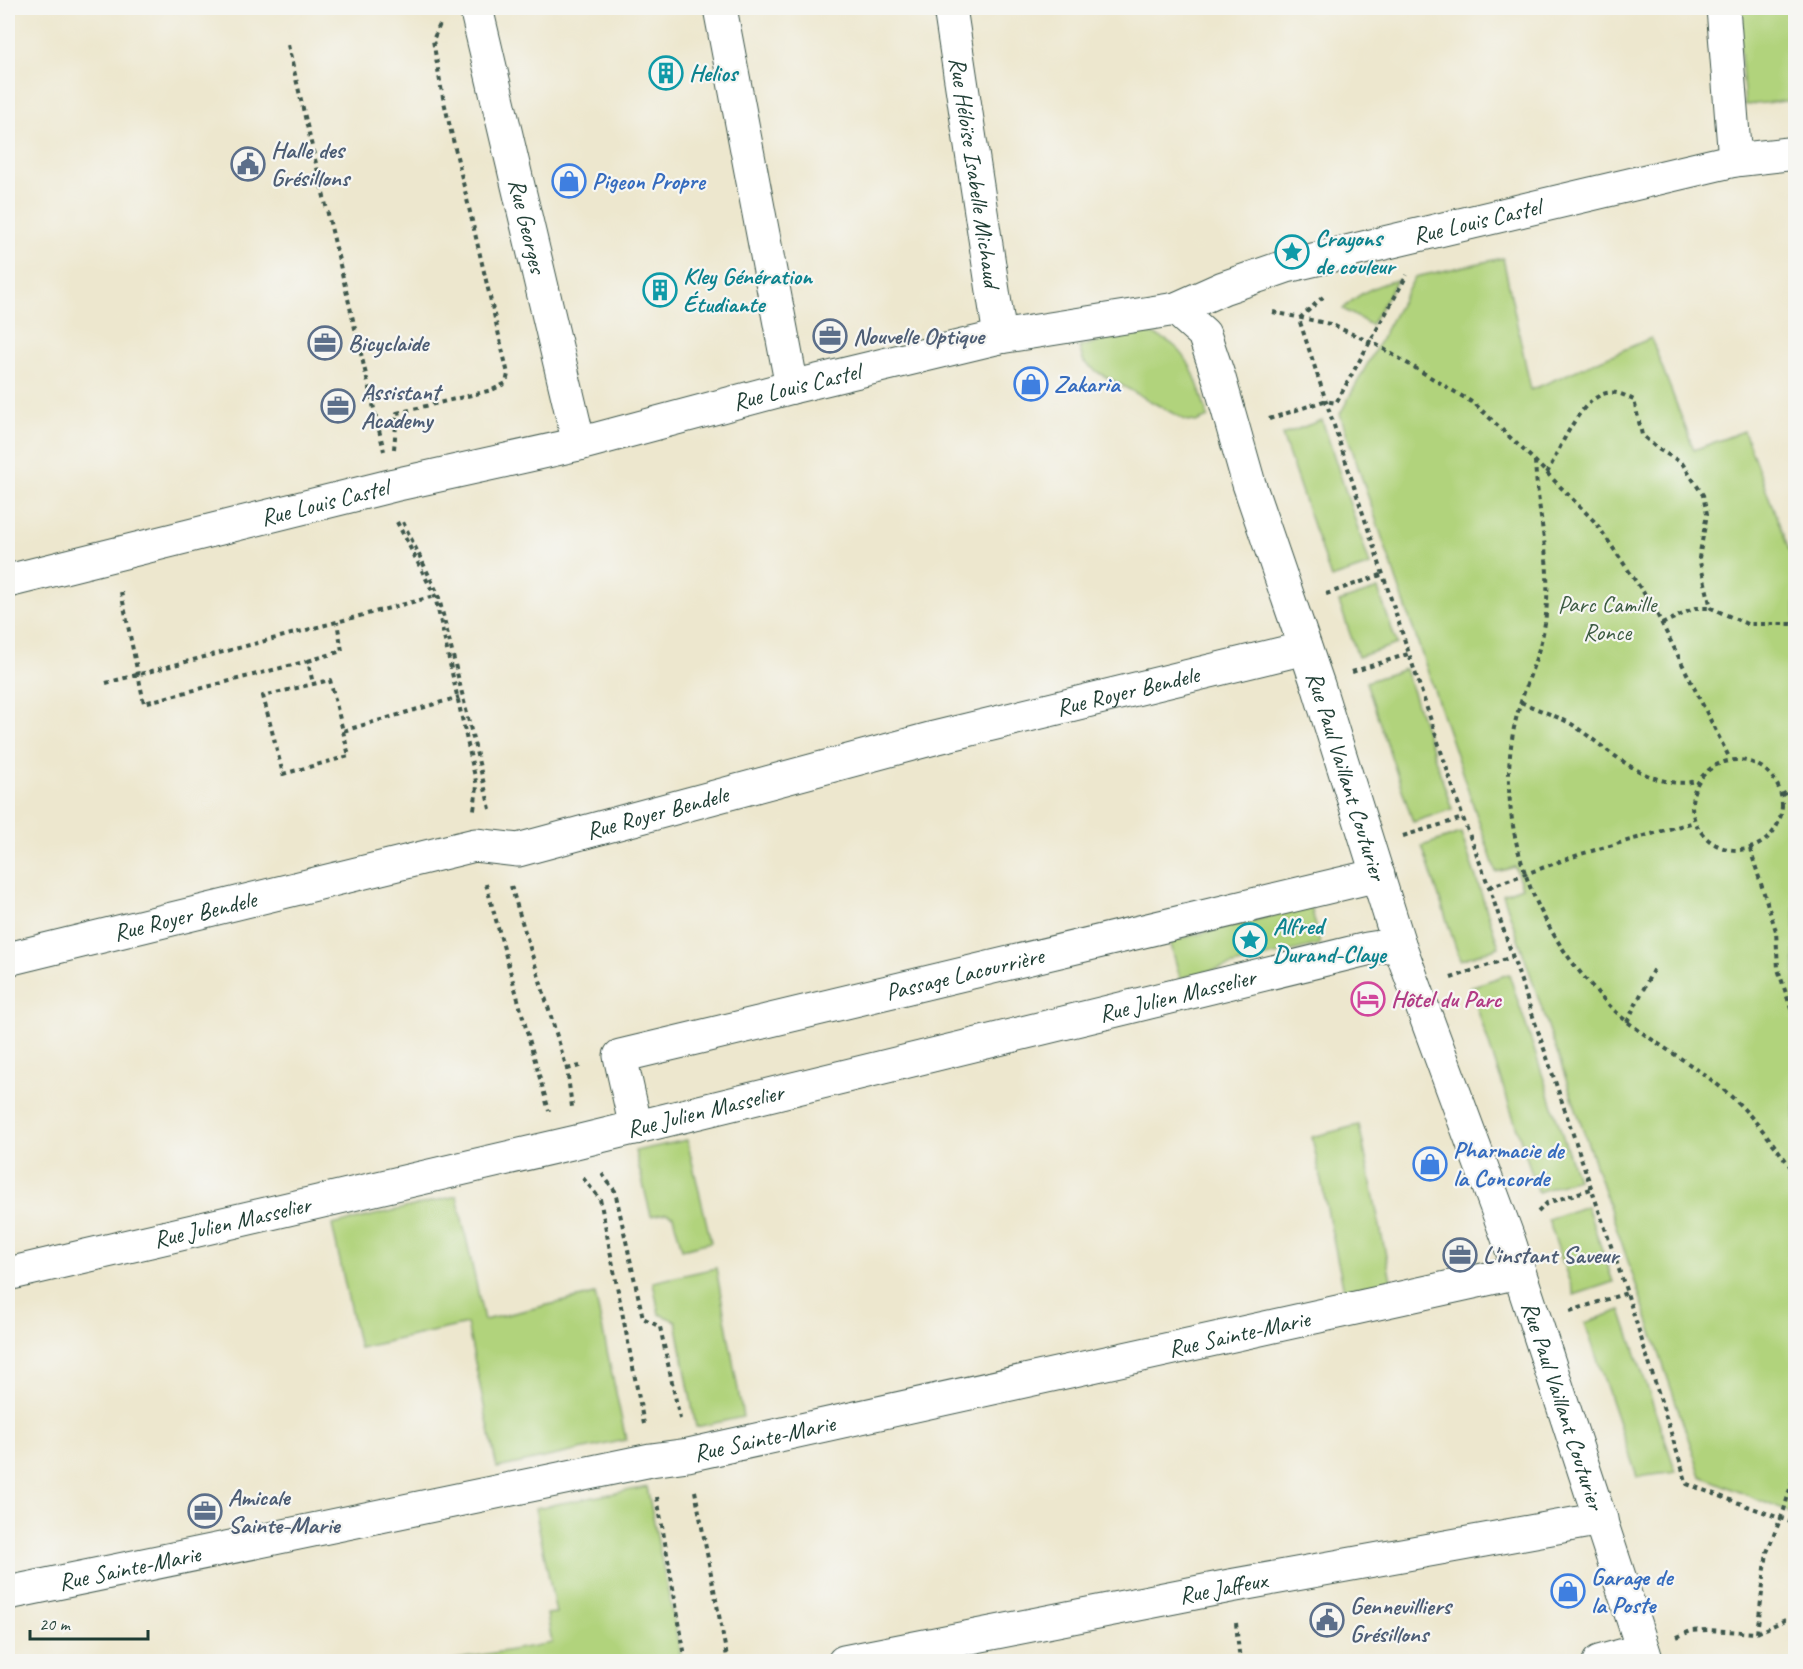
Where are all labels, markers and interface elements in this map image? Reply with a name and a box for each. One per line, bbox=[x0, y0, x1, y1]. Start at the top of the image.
building icon: Helios bbox=[648, 55, 684, 91]
street label: Rue Héloïse Isabelle Michaud bbox=[943, 55, 1008, 293]
place label: Helios bbox=[689, 58, 740, 88]
place label: Halle des Grésillons bbox=[271, 135, 352, 193]
public building icon: Halle des Grésillons bbox=[230, 146, 266, 182]
shop icon: Pigeon Propre bbox=[551, 163, 587, 199]
place label: Pigeon Propre bbox=[592, 166, 707, 196]
street label: Rue Georges bbox=[502, 176, 554, 278]
street label: Rue Louis Castel bbox=[1410, 191, 1547, 251]
place label: Crayons de couleur bbox=[1315, 223, 1397, 281]
place icon: Crayons de couleur bbox=[1274, 234, 1310, 270]
place label: Kley Génération Étudiante bbox=[683, 261, 814, 319]
building icon: Kley Génération Étudiante bbox=[642, 272, 678, 308]
office icon: Nouvelle Optique bbox=[812, 318, 848, 354]
place label: Nouvelle Optique bbox=[853, 321, 986, 351]
office icon: Bicyclaide bbox=[307, 325, 343, 361]
place label: Bicyclaide bbox=[348, 328, 430, 358]
street label: Rue Louis Castel bbox=[729, 355, 867, 417]
shop icon: Zakaria bbox=[1013, 366, 1049, 402]
place label: Zakaria bbox=[1054, 369, 1122, 399]
place label: Assistant Academy bbox=[361, 377, 444, 435]
office icon: Assistant Academy bbox=[320, 388, 356, 424]
street label: Rue Louis Castel bbox=[257, 471, 395, 533]
park label: Parc Camille Ronce bbox=[1558, 589, 1658, 647]
street label: Rue Royer Bendele bbox=[1053, 659, 1204, 723]
street label: Rue Paul Vaillant Couturier bbox=[1299, 667, 1394, 886]
street label: Rue Royer Bendele bbox=[583, 779, 733, 846]
street label: Rue Royer Bendele bbox=[110, 883, 261, 948]
place label: Alfred Durand-Claye bbox=[1273, 911, 1388, 969]
place icon: Alfred Durand-Claye bbox=[1232, 922, 1268, 958]
street label: Passage Lacourrière bbox=[883, 940, 1049, 1007]
street label: Rue Julien Masselier bbox=[1096, 961, 1261, 1029]
hotel icon: Hôtel du Parc bbox=[1350, 981, 1386, 1017]
place label: Hôtel du Parc bbox=[1391, 984, 1503, 1014]
street label: Rue Julien Masselier bbox=[624, 1076, 789, 1144]
place label: Pharmacie de la Concorde bbox=[1453, 1135, 1566, 1193]
shop icon: Pharmacie de la Concorde bbox=[1412, 1146, 1448, 1182]
street label: Rue Julien Masselier bbox=[151, 1189, 316, 1255]
office icon: L'instant Saveur bbox=[1442, 1237, 1478, 1273]
place label: L'instant Saveur bbox=[1483, 1240, 1620, 1270]
street label: Rue Paul Vaillant Couturier bbox=[1515, 1298, 1612, 1516]
street label: Rue Sainte-Marie bbox=[1165, 1303, 1314, 1364]
street label: Rue Sainte-Marie bbox=[691, 1408, 840, 1468]
place label: Amicale Sainte-Marie bbox=[228, 1482, 341, 1540]
office icon: Amicale Sainte-Marie bbox=[187, 1493, 223, 1529]
street label: Rue Sainte-Marie bbox=[56, 1538, 205, 1597]
place label: Garage de la Poste bbox=[1591, 1562, 1674, 1620]
street label: Rue Jaffeux bbox=[1176, 1564, 1271, 1611]
shop icon: Garage de la Poste bbox=[1550, 1573, 1586, 1609]
place label: Gennevilliers Grésillons bbox=[1350, 1591, 1453, 1649]
public building icon: Gennevilliers Grésillons bbox=[1309, 1602, 1345, 1638]
scale bar bbox=[30, 1603, 148, 1641]
text: 20 m bbox=[39, 1613, 72, 1635]

